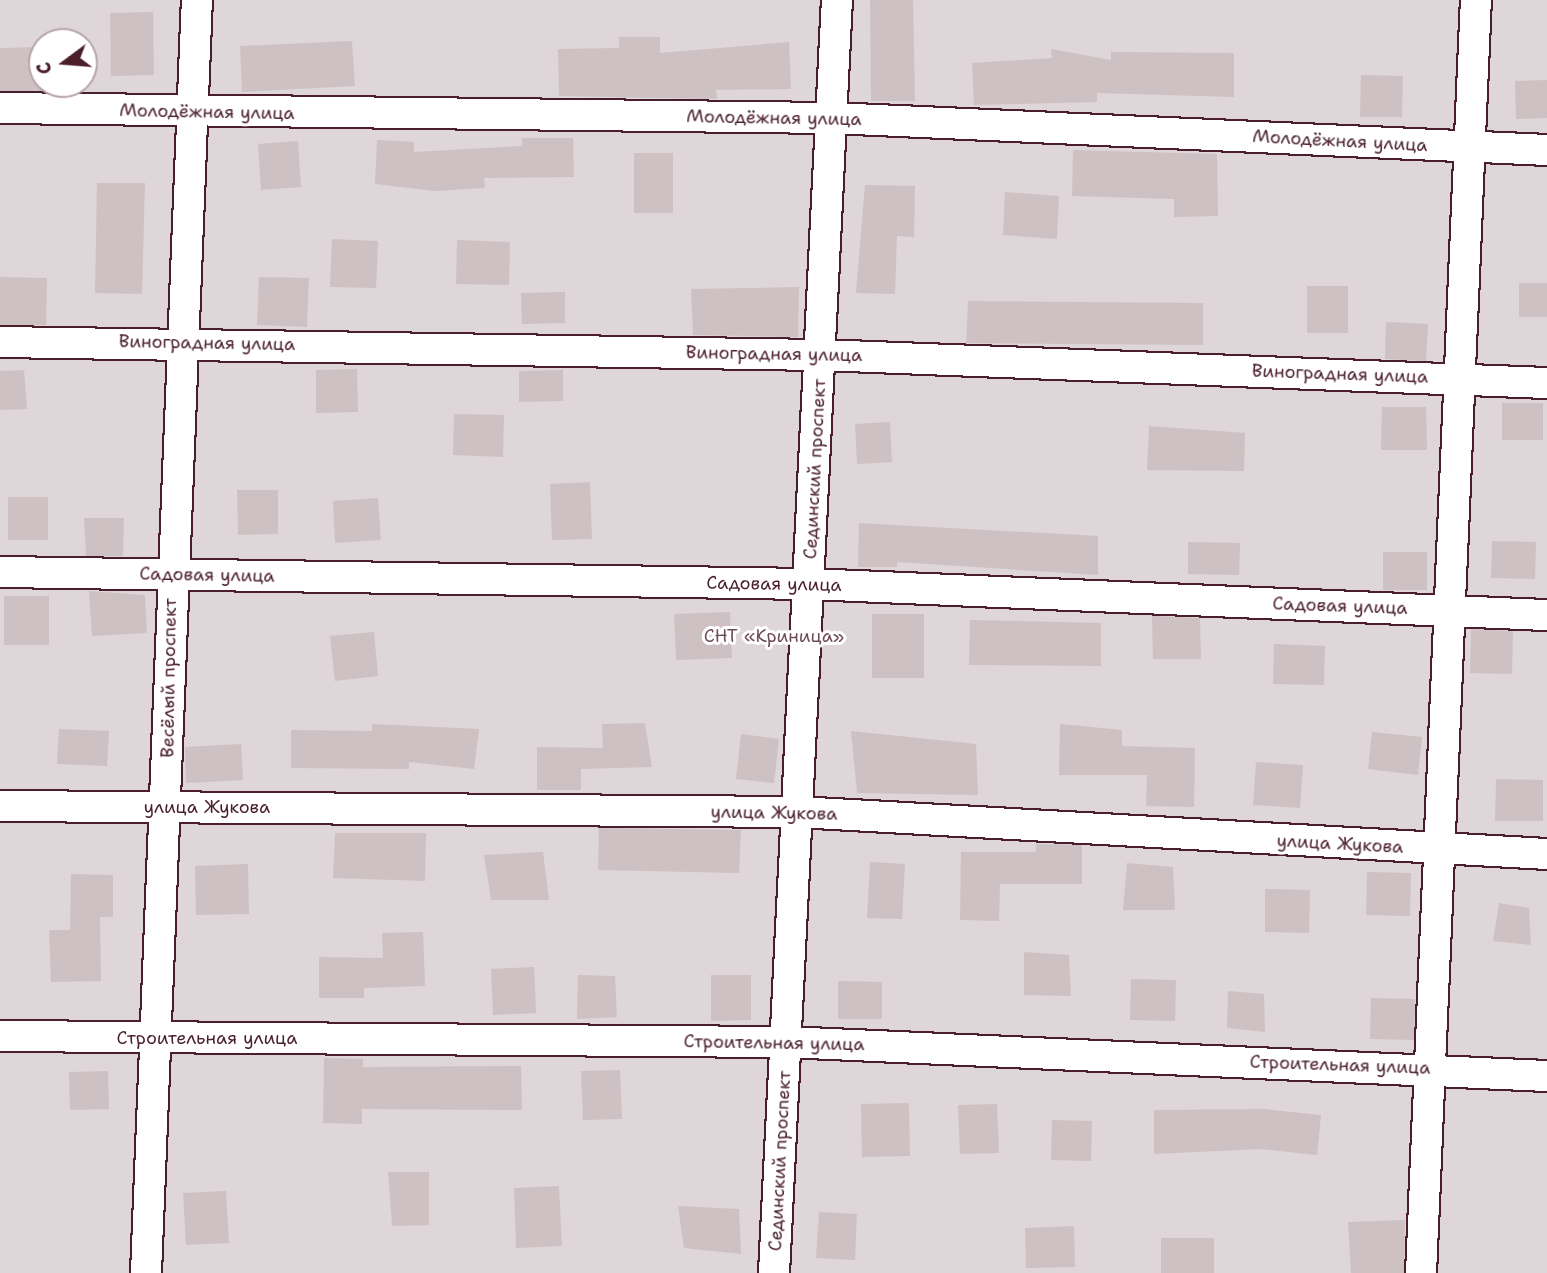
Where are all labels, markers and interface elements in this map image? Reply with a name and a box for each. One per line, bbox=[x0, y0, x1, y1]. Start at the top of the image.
north arrow bbox=[28, 28, 98, 98]
text: С bbox=[31, 59, 58, 77]
street label: Молодёжная улица bbox=[119, 100, 295, 124]
street label: Молодёжная улица bbox=[686, 106, 862, 130]
street label: Молодёжная улица bbox=[1252, 126, 1428, 156]
street label: Виноградная улица bbox=[119, 331, 295, 355]
street label: Виноградная улица bbox=[686, 342, 862, 366]
street label: Виноградная улица bbox=[1251, 360, 1429, 388]
street label: Сединский проспект bbox=[799, 378, 831, 560]
street label: Садовая улица bbox=[139, 563, 275, 587]
street label: Садовая улица bbox=[706, 572, 842, 596]
street label: Садовая улица bbox=[1272, 593, 1408, 619]
street label: Весёлый проспект bbox=[157, 598, 181, 758]
park label: СНТ «Криница» bbox=[704, 625, 844, 647]
street label: улица Жукова bbox=[144, 796, 270, 818]
street label: улица Жукова bbox=[710, 801, 838, 825]
street label: улица Жукова bbox=[1276, 830, 1404, 858]
street label: Строительная улица bbox=[117, 1027, 297, 1049]
street label: Строительная улица bbox=[683, 1031, 865, 1055]
street label: Строительная улица bbox=[1249, 1051, 1431, 1079]
street label: Сединский проспект bbox=[764, 1070, 796, 1252]

